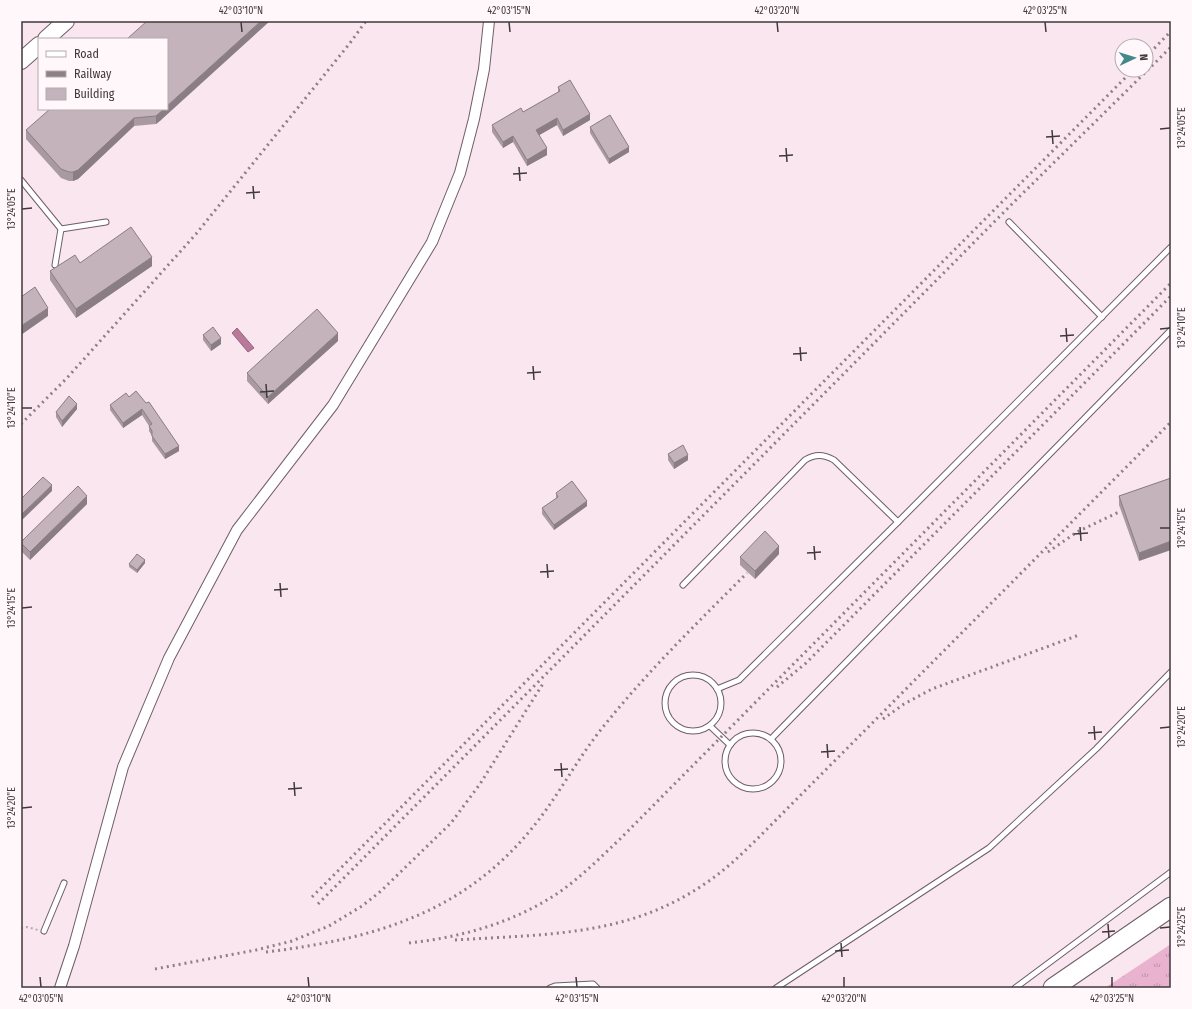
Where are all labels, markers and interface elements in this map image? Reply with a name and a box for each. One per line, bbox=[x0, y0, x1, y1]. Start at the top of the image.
text: 42°03'10"N bbox=[219, 5, 263, 17]
text: 42°03'15"N bbox=[487, 5, 531, 17]
text: 42°03'20"N bbox=[755, 5, 799, 17]
text: 42°03'25"N bbox=[1023, 5, 1067, 17]
legend bbox=[38, 38, 168, 110]
north arrow bbox=[1114, 38, 1154, 78]
text: Road bbox=[74, 47, 99, 61]
text: N bbox=[1137, 54, 1150, 61]
text: Railway bbox=[74, 67, 112, 81]
text: Building bbox=[74, 87, 115, 101]
text: 13°24'05"E bbox=[1176, 107, 1188, 149]
text: 13°24'05"E bbox=[6, 188, 18, 230]
text: 13°24'10"E bbox=[1176, 307, 1188, 349]
text: 13°24'10"E bbox=[6, 387, 18, 429]
text: 13°24'15"E bbox=[1176, 508, 1188, 548]
text: 13°24'15"E bbox=[6, 588, 18, 628]
text: 13°24'20"E bbox=[1176, 706, 1188, 748]
text: 13°24'20"E bbox=[6, 787, 18, 829]
text: 13°24'25"E bbox=[1176, 906, 1188, 947]
text: 42°03'05"N bbox=[19, 993, 63, 1005]
text: 42°03'10"N bbox=[287, 993, 331, 1005]
text: 42°03'15"N bbox=[555, 993, 599, 1005]
text: 42°03'20"N bbox=[822, 993, 866, 1005]
text: 42°03'25"N bbox=[1090, 993, 1134, 1005]

